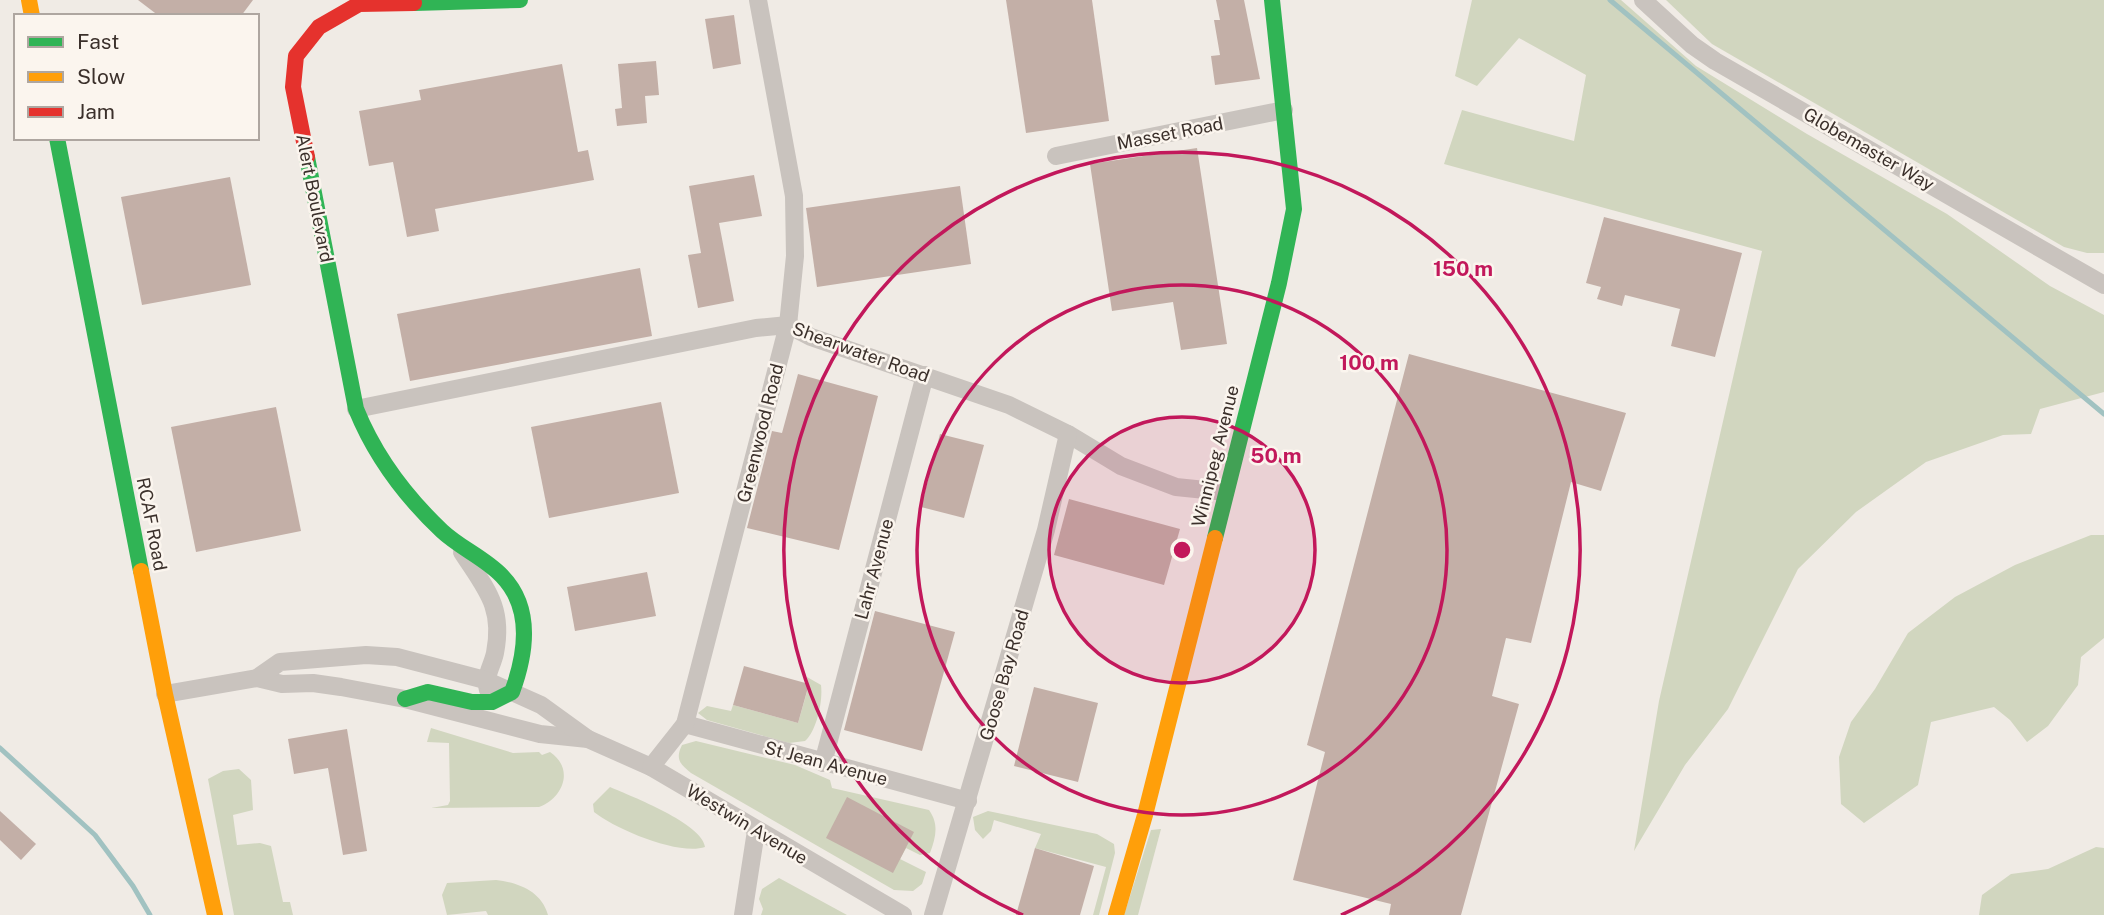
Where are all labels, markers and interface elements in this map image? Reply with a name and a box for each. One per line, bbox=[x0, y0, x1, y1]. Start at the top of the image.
legend bbox=[14, 14, 259, 140]
text: Fast bbox=[77, 29, 119, 54]
text: Slow bbox=[77, 64, 125, 89]
text: Jam bbox=[77, 99, 115, 124]
street label: Globemaster Way bbox=[1800, 103, 1938, 195]
street label: Masset Road bbox=[1115, 112, 1225, 154]
street label: Alert Boulevard bbox=[292, 132, 338, 264]
text: 150 m bbox=[1433, 256, 1493, 281]
street label: Shearwater Road bbox=[790, 317, 932, 387]
text: 100 m bbox=[1339, 350, 1399, 375]
street label: Greenwood Road bbox=[733, 361, 787, 505]
street label: Winnipeg Avenue bbox=[1187, 383, 1243, 529]
text: 50 m bbox=[1250, 443, 1302, 468]
street label: RCAF Road bbox=[133, 476, 171, 572]
street label: Lahr Avenue bbox=[850, 516, 898, 622]
centre of rings bbox=[1170, 538, 1194, 562]
street label: Goose Bay Road bbox=[975, 607, 1033, 743]
street label: St Jean Avenue bbox=[762, 736, 890, 790]
street label: Westwin Avenue bbox=[683, 780, 811, 868]

